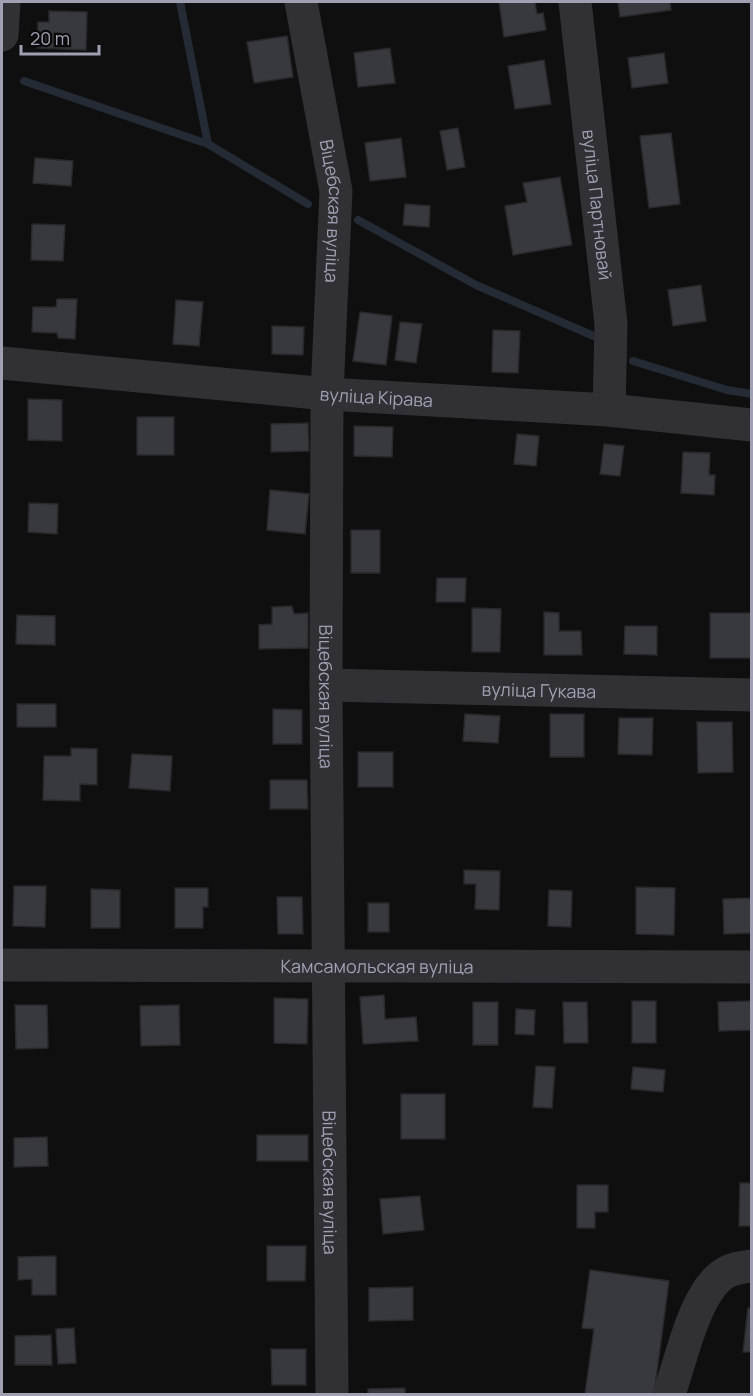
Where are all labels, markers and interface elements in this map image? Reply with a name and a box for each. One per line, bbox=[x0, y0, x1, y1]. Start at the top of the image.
scale bar bbox=[21, 18, 99, 56]
text: 20 m bbox=[30, 26, 70, 50]
street label: вуліца Партновай bbox=[577, 128, 618, 281]
street label: Віцебская вуліца bbox=[315, 137, 348, 283]
street label: вуліца Кірава bbox=[319, 381, 434, 412]
street label: Віцебская вуліца bbox=[314, 624, 339, 769]
street label: вуліца Гукава bbox=[481, 677, 596, 703]
street label: Камсамольская вуліца bbox=[280, 954, 474, 978]
street label: Віцебская вуліца bbox=[318, 1110, 343, 1255]

